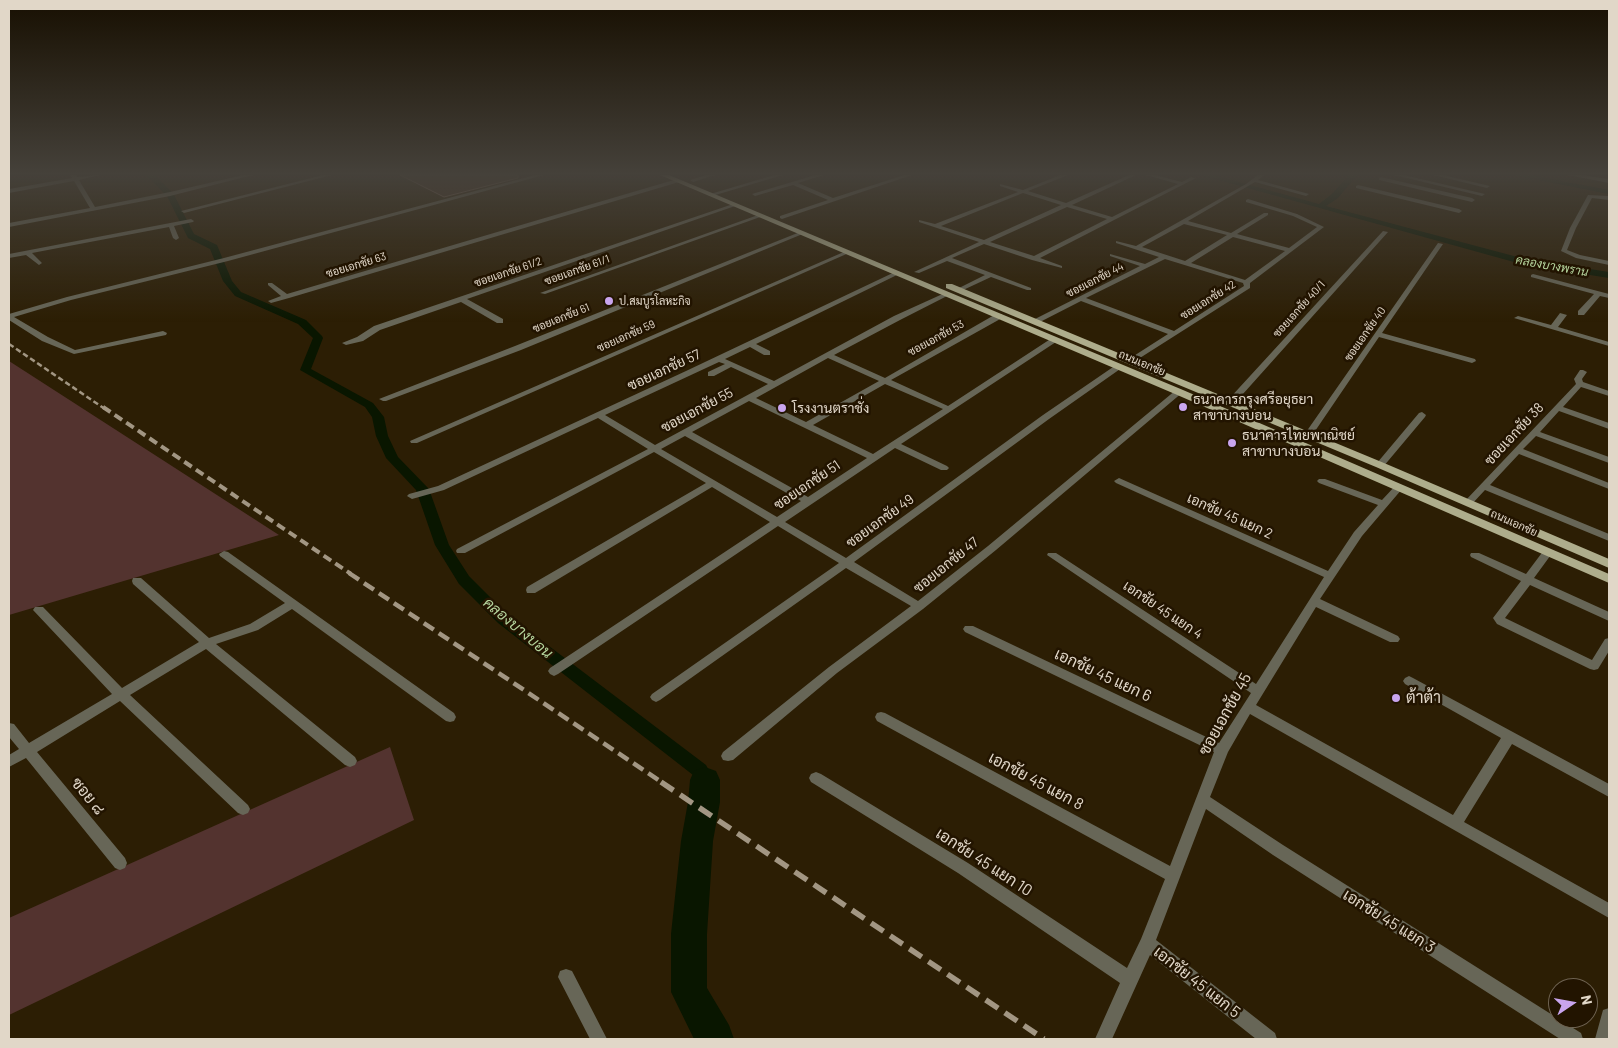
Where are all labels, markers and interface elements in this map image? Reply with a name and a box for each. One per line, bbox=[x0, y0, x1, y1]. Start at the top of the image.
street label: ซอยเอกชัย 63 bbox=[324, 250, 388, 280]
street label: ซอยเอกชัย 61/1 bbox=[543, 252, 611, 288]
water label: คลองบางพราน bbox=[1515, 253, 1589, 279]
street label: ซอยเอกชัย 61/2 bbox=[473, 254, 543, 290]
street label: ซอยเอกชัย 44 bbox=[1064, 260, 1126, 300]
street label: ซอยเอกชัย 42 bbox=[1178, 278, 1238, 322]
street label: ซอยเอกชัย 40/1 bbox=[1270, 278, 1328, 340]
place label: ป.สมบูรโลหะกิจ bbox=[619, 294, 691, 308]
marker: ป.สมบูรโลหะกิจ bbox=[603, 295, 615, 307]
street label: ซอยเอกชัย 61 bbox=[531, 301, 591, 335]
street label: ซอยเอกชัย 40 bbox=[1341, 304, 1389, 364]
street label: ซอยเอกชัย 59 bbox=[595, 317, 657, 355]
street label: ซอยเอกชัย 53 bbox=[906, 317, 966, 359]
street label: ซอยเอกชัย 57 bbox=[625, 346, 703, 394]
street label: ถนนเอกชัย bbox=[1117, 347, 1167, 379]
street label: ซอยเอกชัย 55 bbox=[658, 384, 736, 436]
place label: ธนาคารกรุงศรีอยุธยา สาขาบางบอน bbox=[1193, 391, 1313, 424]
street label: ซอยเอกชัย 38 bbox=[1481, 399, 1547, 469]
place label: โรงงานตราชั่ง bbox=[792, 400, 869, 416]
marker: ธนาคารกรุงศรีอยุธยา สาขาบางบอน bbox=[1177, 401, 1189, 413]
marker: โรงงานตราชั่ง bbox=[776, 402, 788, 414]
place label: ธนาคารไทยพาณิชย์ สาขาบางบอน bbox=[1242, 427, 1355, 460]
marker: ธนาคารไทยพาณิชย์ สาขาบางบอน bbox=[1226, 437, 1238, 449]
street label: ซอยเอกชัย 51 bbox=[771, 457, 843, 513]
street label: เอกชัย 45 แยก 2 bbox=[1185, 490, 1275, 542]
street label: ซอยเอกชัย 49 bbox=[843, 491, 917, 551]
street label: ถนนเอกชัย bbox=[1489, 507, 1539, 539]
street label: ซอยเอกชัย 47 bbox=[910, 534, 982, 596]
street label: เอกชัย 45 แยก 4 bbox=[1120, 577, 1206, 643]
water label: คลองบางบอน bbox=[480, 594, 556, 662]
street label: เอกชัย 45 แยก 6 bbox=[1051, 644, 1155, 706]
street label: ซอยเอกชัย 45 bbox=[1195, 670, 1255, 758]
place label: ต้าต้า bbox=[1406, 688, 1441, 708]
marker: ต้าต้า bbox=[1390, 692, 1402, 704]
street label: เอกชัย 45 แยก 8 bbox=[985, 748, 1087, 814]
street label: ซอย ๘ bbox=[67, 773, 109, 819]
street label: เอกชัย 45 แยก 10 bbox=[932, 824, 1036, 900]
street label: เอกชัย 45 แยก 3 bbox=[1339, 885, 1439, 957]
street label: เอกชัย 45 แยก 5 bbox=[1150, 942, 1244, 1022]
north arrow bbox=[1548, 978, 1598, 1028]
text: N bbox=[1578, 994, 1596, 1006]

